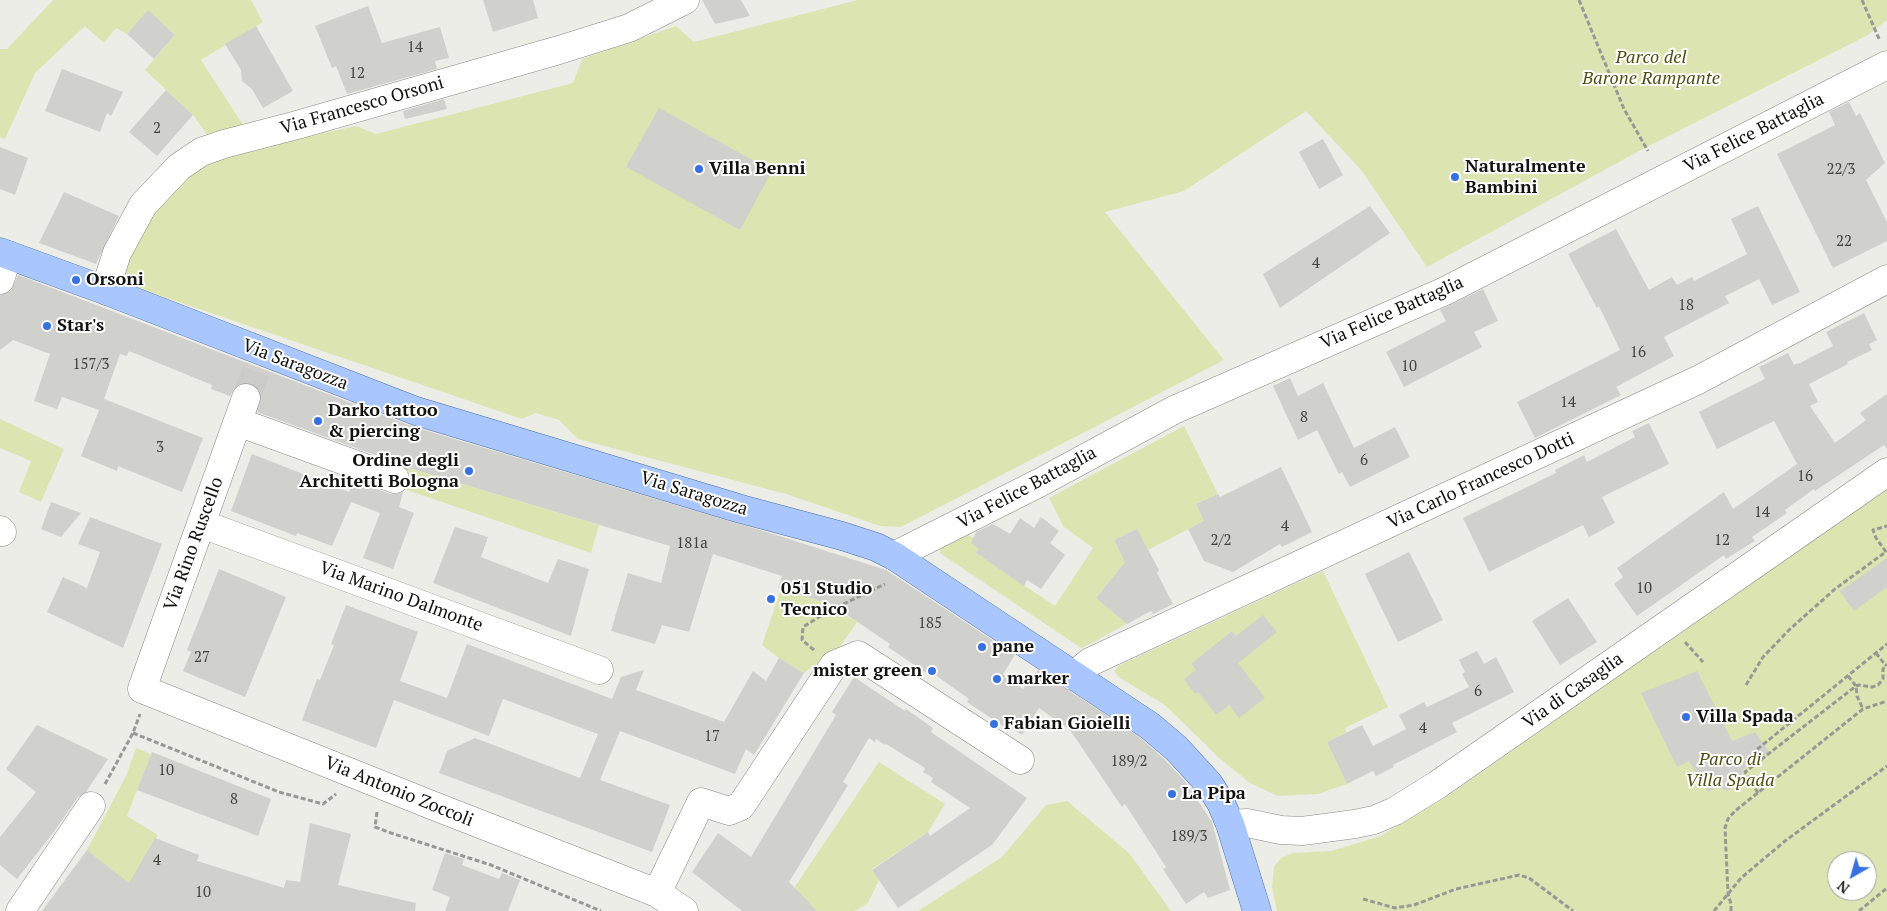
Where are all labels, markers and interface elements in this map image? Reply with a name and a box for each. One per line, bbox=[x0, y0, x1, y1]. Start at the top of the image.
house number: 14 bbox=[407, 39, 423, 57]
park label: Parco del Barone Rampante bbox=[1582, 47, 1720, 90]
house number: 12 bbox=[349, 65, 365, 83]
street label: Via Francesco Orsoni bbox=[278, 72, 446, 140]
street label: Via Felice Battaglia bbox=[1680, 88, 1828, 178]
house number: 2 bbox=[153, 120, 161, 138]
place label: Naturalmente Bambini bbox=[1465, 156, 1586, 198]
place label: Villa Benni bbox=[709, 158, 806, 180]
house number: 22/3 bbox=[1826, 161, 1856, 179]
marker: Villa Benni bbox=[693, 163, 705, 175]
marker: Naturalmente Bambini bbox=[1449, 171, 1461, 183]
house number: 22 bbox=[1836, 233, 1852, 251]
house number: 4 bbox=[1312, 255, 1320, 273]
place label: Orsoni bbox=[86, 269, 144, 291]
street label: Via Felice Battaglia bbox=[1317, 272, 1467, 354]
marker: Orsoni bbox=[70, 274, 82, 286]
house number: 18 bbox=[1678, 297, 1694, 315]
place label: Star's bbox=[57, 315, 104, 337]
marker: Star's bbox=[41, 320, 53, 332]
street label: Via Saragozza bbox=[239, 335, 351, 395]
house number: 16 bbox=[1630, 344, 1646, 362]
house number: 157/3 bbox=[72, 356, 110, 374]
house number: 10 bbox=[1401, 358, 1417, 376]
house number: 14 bbox=[1560, 394, 1576, 412]
place label: Darko tattoo & piercing bbox=[328, 400, 438, 442]
house number: 8 bbox=[1300, 409, 1308, 427]
marker: Darko tattoo & piercing bbox=[312, 415, 324, 427]
street label: Via Carlo Francesco Dotti bbox=[1384, 428, 1578, 534]
house number: 3 bbox=[156, 439, 164, 457]
street label: Via Felice Battaglia bbox=[954, 442, 1100, 534]
place label: Ordine degli Architetti Bologna bbox=[299, 450, 459, 492]
house number: 6 bbox=[1360, 452, 1368, 470]
marker: Ordine degli Architetti Bologna bbox=[463, 465, 475, 477]
street label: Via Saragozza bbox=[638, 467, 750, 521]
house number: 16 bbox=[1797, 468, 1813, 486]
street label: Via Rino Ruscello bbox=[160, 474, 228, 614]
house number: 14 bbox=[1754, 504, 1770, 522]
house number: 4 bbox=[1281, 518, 1289, 536]
house number: 2/2 bbox=[1210, 532, 1232, 550]
house number: 12 bbox=[1714, 532, 1730, 550]
house number: 181a bbox=[676, 535, 708, 553]
street label: Via Marino Dalmonte bbox=[316, 557, 486, 637]
place label: 051 Studio Tecnico bbox=[781, 578, 872, 620]
house number: 10 bbox=[1636, 580, 1652, 598]
marker: 051 Studio Tecnico bbox=[765, 593, 777, 605]
house number: 185 bbox=[918, 615, 942, 633]
place label: pane bbox=[992, 636, 1034, 658]
marker: pane bbox=[976, 641, 988, 653]
street label: Via di Casaglia bbox=[1519, 648, 1627, 734]
house number: 27 bbox=[194, 649, 210, 667]
place label: mister green bbox=[813, 660, 922, 682]
marker: mister green bbox=[926, 665, 938, 677]
place label: marker bbox=[1007, 668, 1069, 690]
marker: marker bbox=[991, 673, 1003, 685]
house number: 6 bbox=[1474, 683, 1482, 701]
place label: Villa Spada bbox=[1696, 706, 1794, 728]
marker: Villa Spada bbox=[1680, 711, 1692, 723]
place label: Fabian Gioielli bbox=[1004, 713, 1130, 735]
marker: Fabian Gioielli bbox=[988, 718, 1000, 730]
house number: 4 bbox=[1419, 720, 1427, 738]
house number: 17 bbox=[704, 728, 720, 746]
park label: Parco di Villa Spada bbox=[1685, 749, 1775, 792]
street label: Via Antonio Zoccoli bbox=[321, 752, 477, 832]
house number: 189/2 bbox=[1110, 753, 1148, 771]
house number: 10 bbox=[158, 762, 174, 780]
place label: La Pipa bbox=[1182, 783, 1246, 805]
marker: La Pipa bbox=[1166, 788, 1178, 800]
house number: 8 bbox=[230, 791, 238, 809]
house number: 189/3 bbox=[1170, 828, 1208, 846]
north arrow bbox=[1827, 851, 1877, 901]
house number: 4 bbox=[153, 852, 161, 870]
text: N bbox=[1833, 877, 1853, 898]
house number: 10 bbox=[195, 884, 211, 902]

